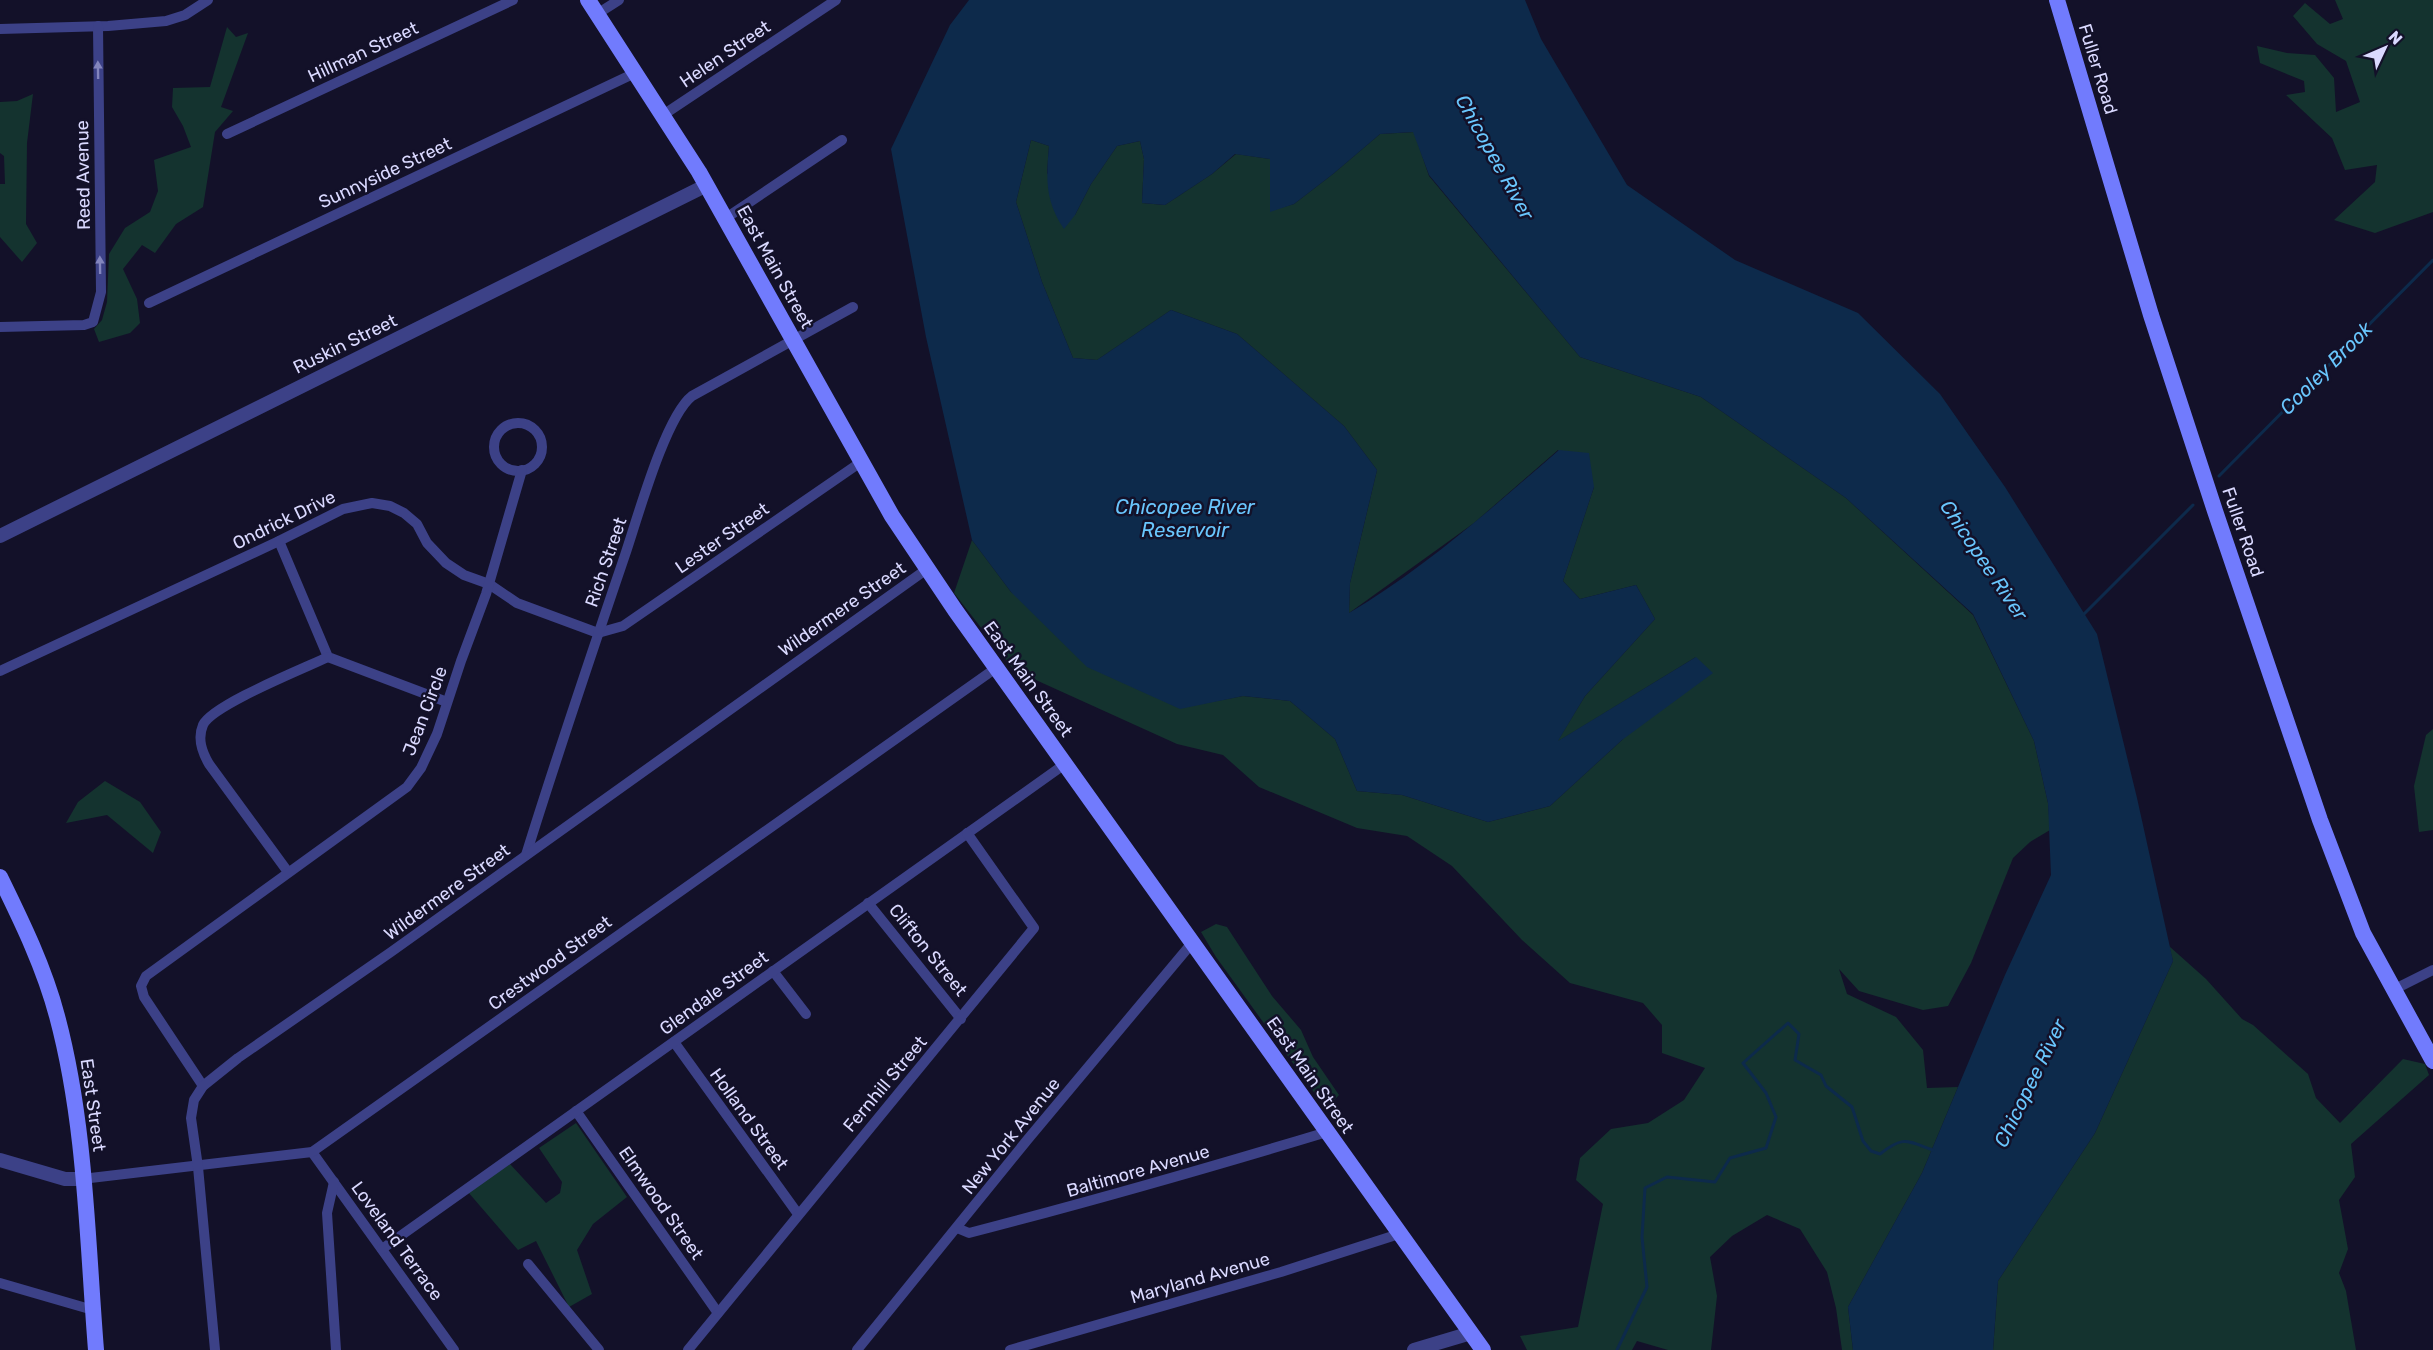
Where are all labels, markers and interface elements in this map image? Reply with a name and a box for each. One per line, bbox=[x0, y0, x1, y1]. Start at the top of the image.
street label: Helen Street bbox=[675, 16, 775, 92]
street label: Hillman Street bbox=[304, 17, 422, 87]
north arrow bbox=[2355, 18, 2415, 78]
street label: Fuller Road bbox=[2074, 21, 2122, 117]
text: N bbox=[2385, 27, 2406, 49]
one-way arrow bbox=[93, 60, 103, 79]
water label: Chicopee River bbox=[1451, 90, 1540, 225]
street label: Reed Avenue bbox=[71, 120, 95, 230]
street label: Sunnyside Street bbox=[315, 133, 455, 213]
street label: East Main Street bbox=[732, 202, 818, 332]
one-way arrow bbox=[95, 255, 105, 274]
street label: Ruskin Street bbox=[289, 309, 401, 379]
water label: Cooley Brook bbox=[2275, 316, 2378, 419]
street label: Fuller Road bbox=[2217, 484, 2269, 580]
street label: Ondrick Drive bbox=[229, 486, 339, 554]
water label: Chicopee River Reservoir bbox=[1115, 495, 1256, 542]
water label: Chicopee River bbox=[1935, 495, 2034, 626]
street label: Lester Street bbox=[671, 498, 773, 578]
street label: Rich Street bbox=[580, 514, 632, 610]
street label: Wildermere Street bbox=[774, 557, 910, 661]
street label: East Main Street bbox=[979, 617, 1077, 741]
street label: Jean Circle bbox=[398, 663, 452, 759]
street label: Wildermere Street bbox=[380, 839, 514, 945]
street label: Clifton Street bbox=[884, 899, 972, 1001]
street label: Crestwood Street bbox=[484, 911, 616, 1015]
street label: Glendale Street bbox=[655, 946, 773, 1040]
street label: East Main Street bbox=[1262, 1012, 1358, 1138]
water label: Chicopee River bbox=[1989, 1014, 2072, 1151]
street label: Fernhill Street bbox=[838, 1031, 932, 1137]
street label: East Street bbox=[76, 1057, 110, 1153]
street label: Holland Street bbox=[705, 1064, 793, 1174]
street label: New York Avenue bbox=[957, 1073, 1065, 1199]
street label: Baltimore Avenue bbox=[1064, 1140, 1212, 1202]
street label: Elmwood Street bbox=[614, 1142, 708, 1264]
street label: Loveland Terrace bbox=[346, 1177, 448, 1305]
street label: Maryland Avenue bbox=[1128, 1248, 1272, 1308]

